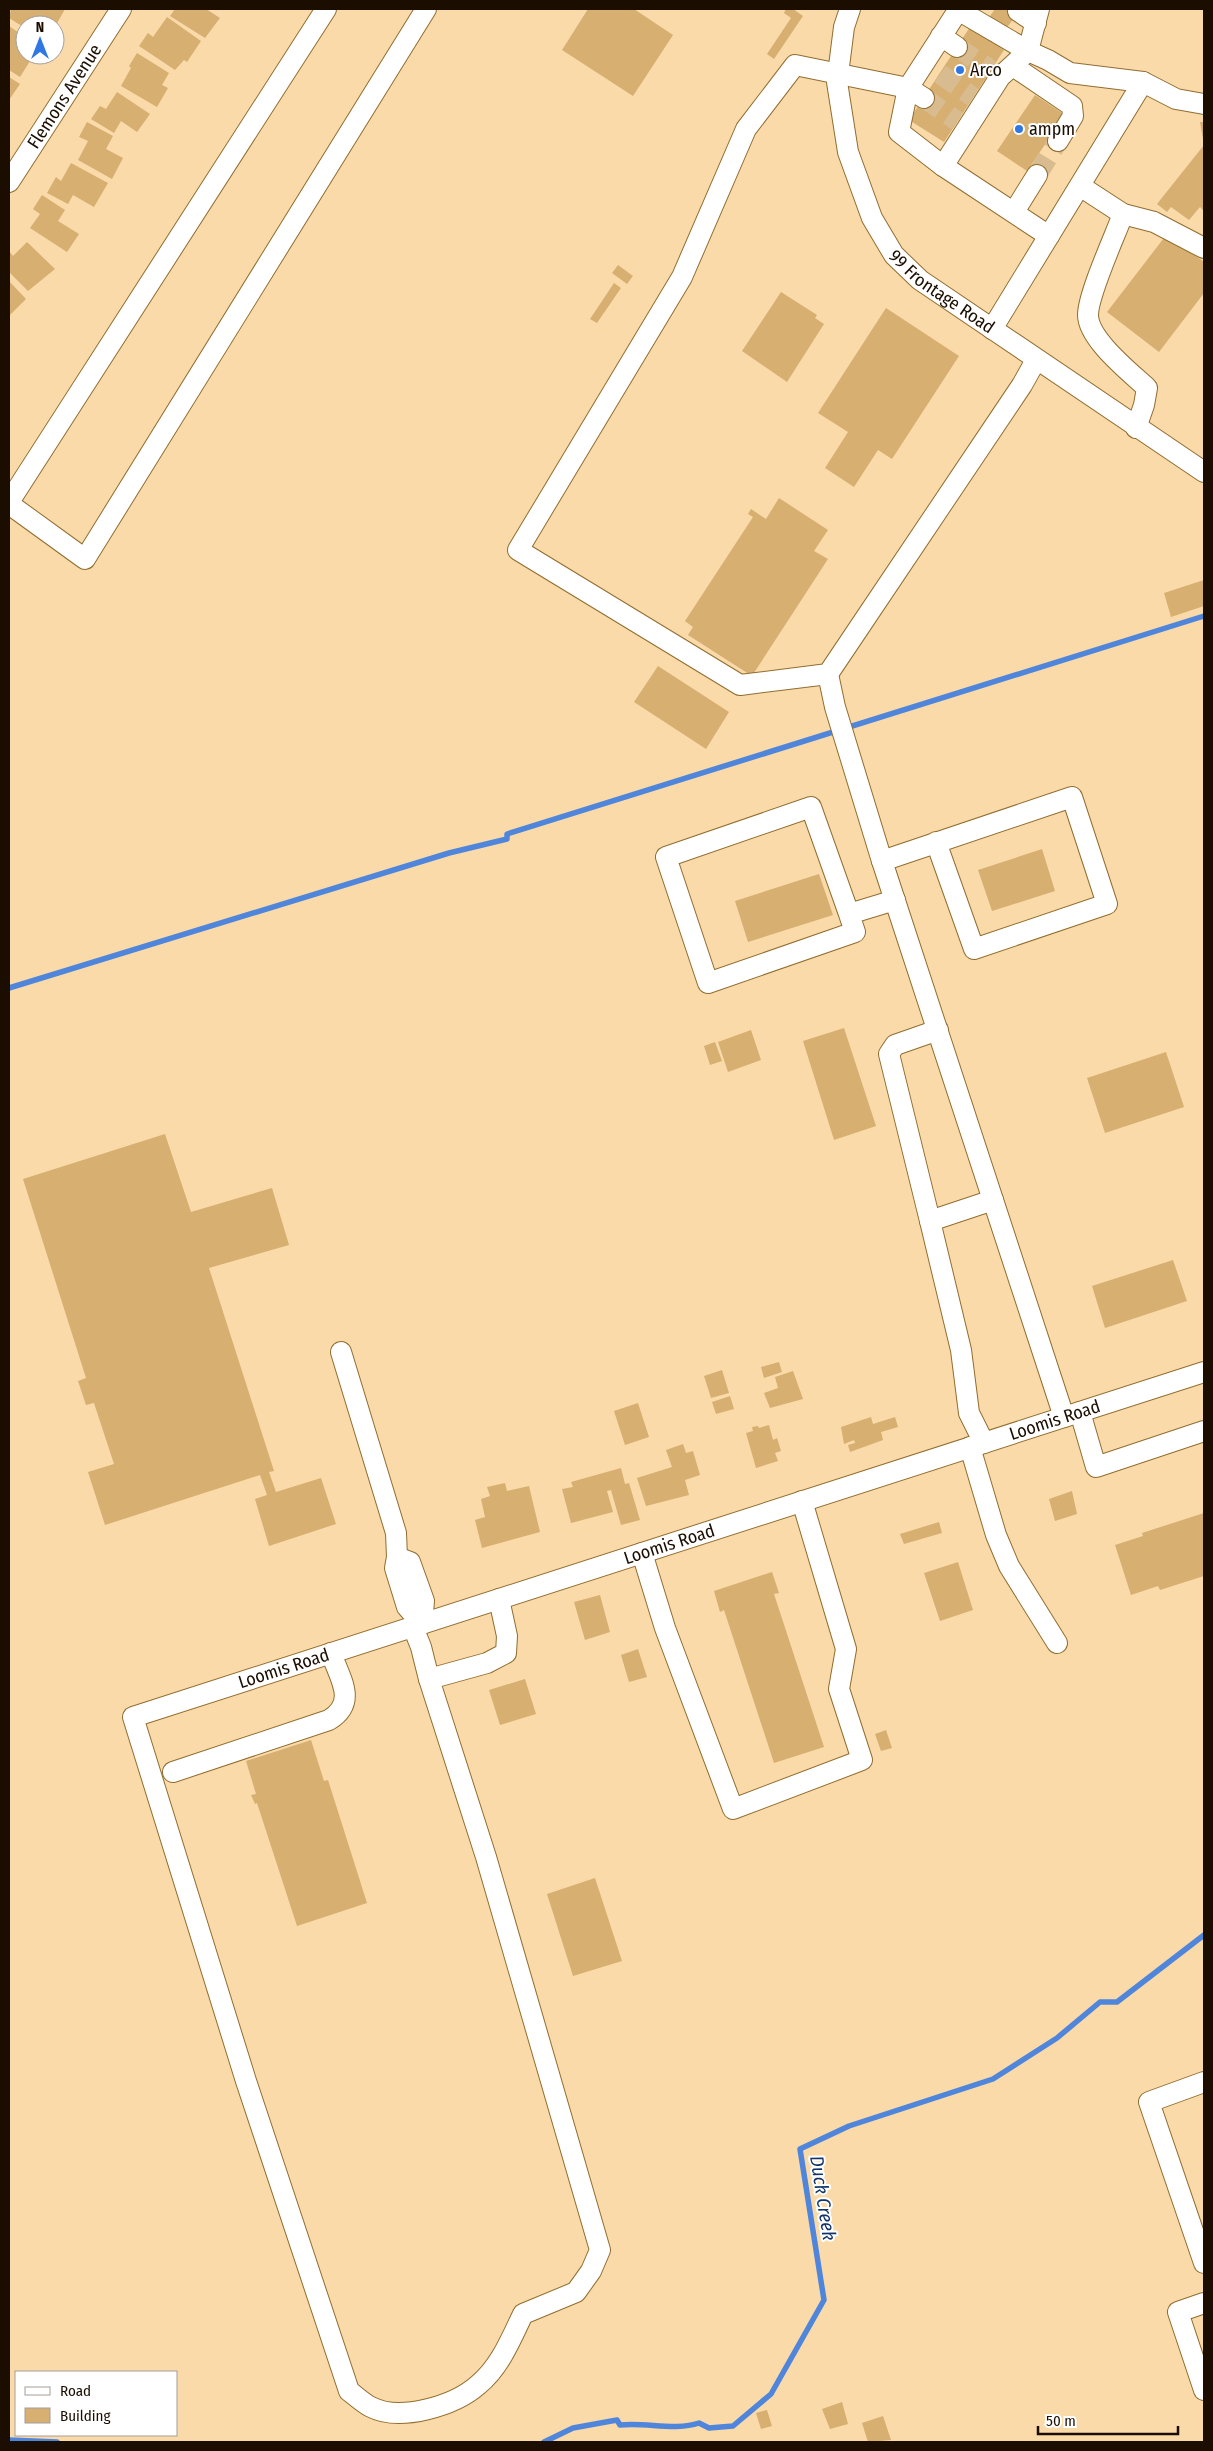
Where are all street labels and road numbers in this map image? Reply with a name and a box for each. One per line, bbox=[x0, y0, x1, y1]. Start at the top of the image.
street label: Flemons Avenue bbox=[23, 40, 106, 153]
street label: 99 Frontage Road bbox=[884, 245, 999, 338]
street label: Loomis Road bbox=[1007, 1395, 1103, 1445]
street label: Loomis Road bbox=[621, 1519, 718, 1569]
street label: Loomis Road bbox=[236, 1644, 332, 1693]

